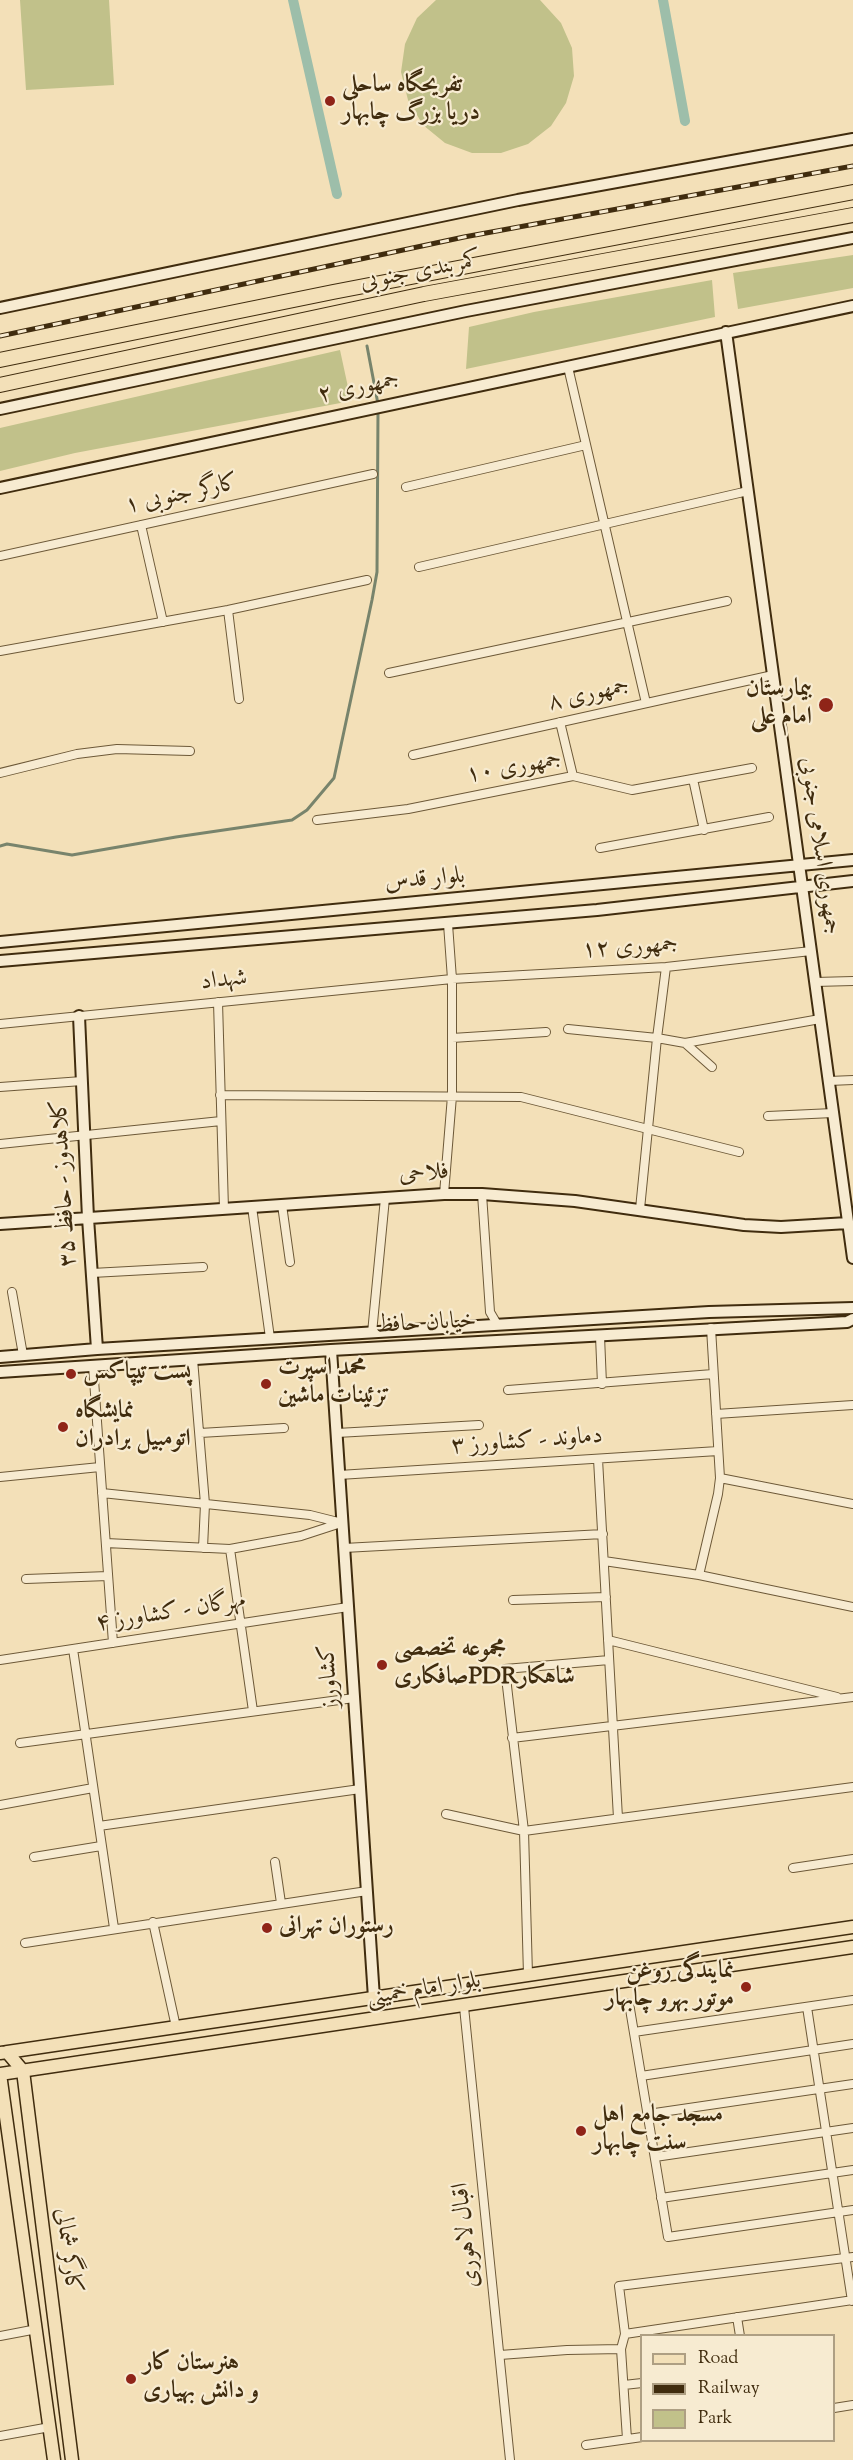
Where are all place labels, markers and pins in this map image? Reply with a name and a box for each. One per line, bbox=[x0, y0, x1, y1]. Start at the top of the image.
place label: تفریحگاه ساحلی دریا بزرگ چابهار bbox=[342, 73, 480, 129]
marker: تفریحگاه ساحلی دریا بزرگ چابهار bbox=[323, 94, 337, 108]
place label: بیمارستان امام علی bbox=[746, 677, 812, 733]
marker: بیمارستان امام علی bbox=[817, 696, 835, 714]
place label: محمد اسپرت تزئینات ماشین bbox=[278, 1356, 390, 1412]
place label: پست تیپاکس bbox=[83, 1360, 191, 1388]
marker: پست تیپاکس bbox=[64, 1367, 78, 1381]
marker: محمد اسپرت تزئینات ماشین bbox=[259, 1377, 273, 1391]
place label: نمایشگاه اتومبیل برادران bbox=[75, 1399, 191, 1455]
marker: نمایشگاه اتومبیل برادران bbox=[56, 1420, 70, 1434]
place label: مجموعه تخصصی صافکاریPDRشاهکار bbox=[394, 1637, 575, 1693]
marker: مجموعه تخصصی صافکاریPDRشاهکار bbox=[375, 1658, 389, 1672]
place label: رستوران تهرانی bbox=[279, 1914, 394, 1942]
marker: رستوران تهرانی bbox=[260, 1921, 274, 1935]
place label: نمایندگی روغن موتور بهرو چابهار bbox=[605, 1959, 734, 2015]
marker: نمایندگی روغن موتور بهرو چابهار bbox=[739, 1980, 753, 1994]
place label: مسجد جامع اهل سنت چابهار bbox=[593, 2103, 723, 2159]
marker: مسجد جامع اهل سنت چابهار bbox=[574, 2124, 588, 2138]
place label: هنرستان کار و دانش بهیاری bbox=[143, 2351, 259, 2407]
marker: هنرستان کار و دانش بهیاری bbox=[124, 2372, 138, 2386]

